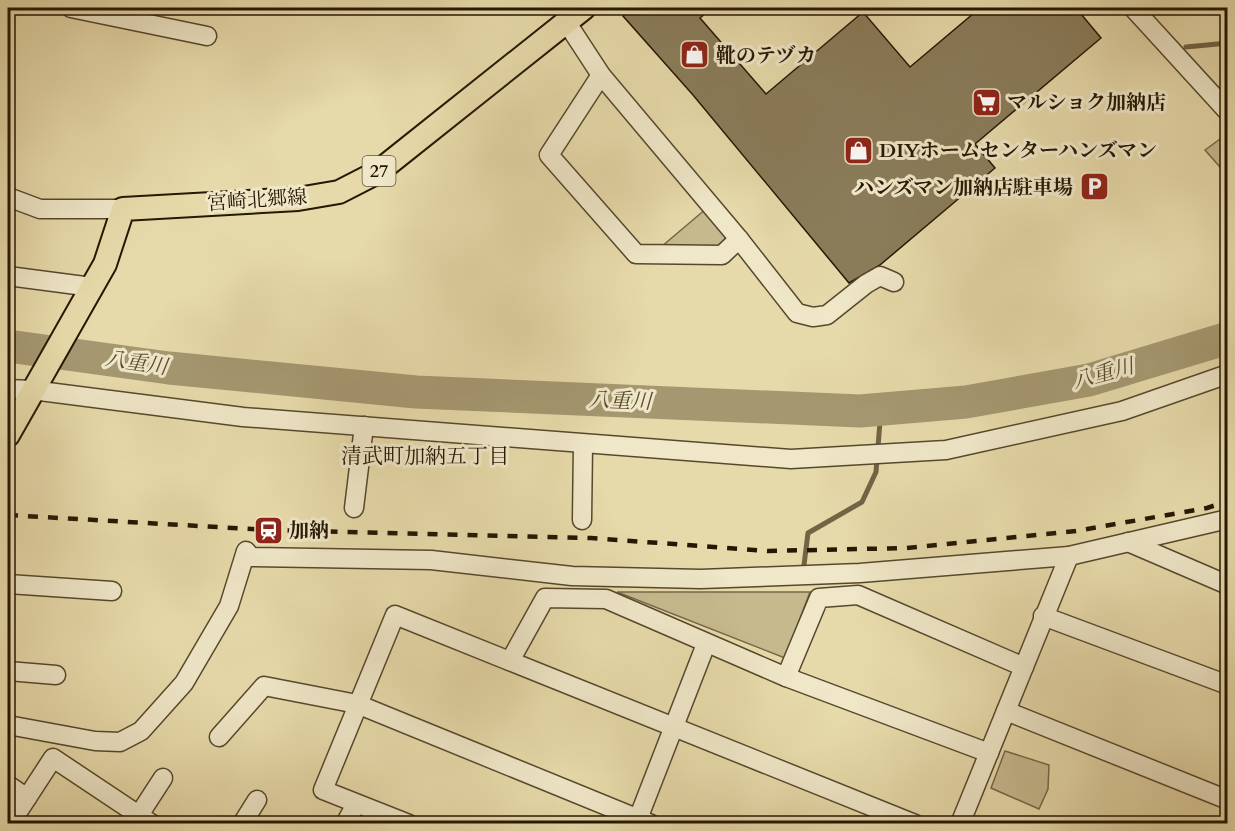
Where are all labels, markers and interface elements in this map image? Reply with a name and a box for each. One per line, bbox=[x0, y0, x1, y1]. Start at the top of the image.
shop icon: 靴のテヅカ bbox=[679, 39, 711, 71]
place label: 靴のテヅカ bbox=[716, 42, 816, 69]
supermarket icon: マルショク加納店 bbox=[970, 86, 1002, 118]
place label: マルショク加納店 bbox=[1007, 89, 1166, 116]
shop icon: DIYホームセンターハンズマン bbox=[842, 134, 874, 166]
place label: DIYホームセンターハンズマン bbox=[879, 137, 1157, 164]
road number: 27 bbox=[362, 156, 395, 186]
parking icon: ハンズマン加納店駐車場 bbox=[1078, 171, 1110, 203]
place label: ハンズマン加納店駐車場 bbox=[854, 174, 1073, 201]
street label: 宮崎北郷線 bbox=[206, 183, 308, 217]
water label: 八重川 bbox=[103, 344, 171, 382]
water label: 八重川 bbox=[1069, 351, 1139, 396]
water label: 八重川 bbox=[588, 385, 654, 417]
district label: 清武町加納五丁目 bbox=[341, 442, 509, 471]
station icon: 加納 bbox=[252, 514, 284, 546]
place label: 加納 bbox=[289, 517, 329, 544]

